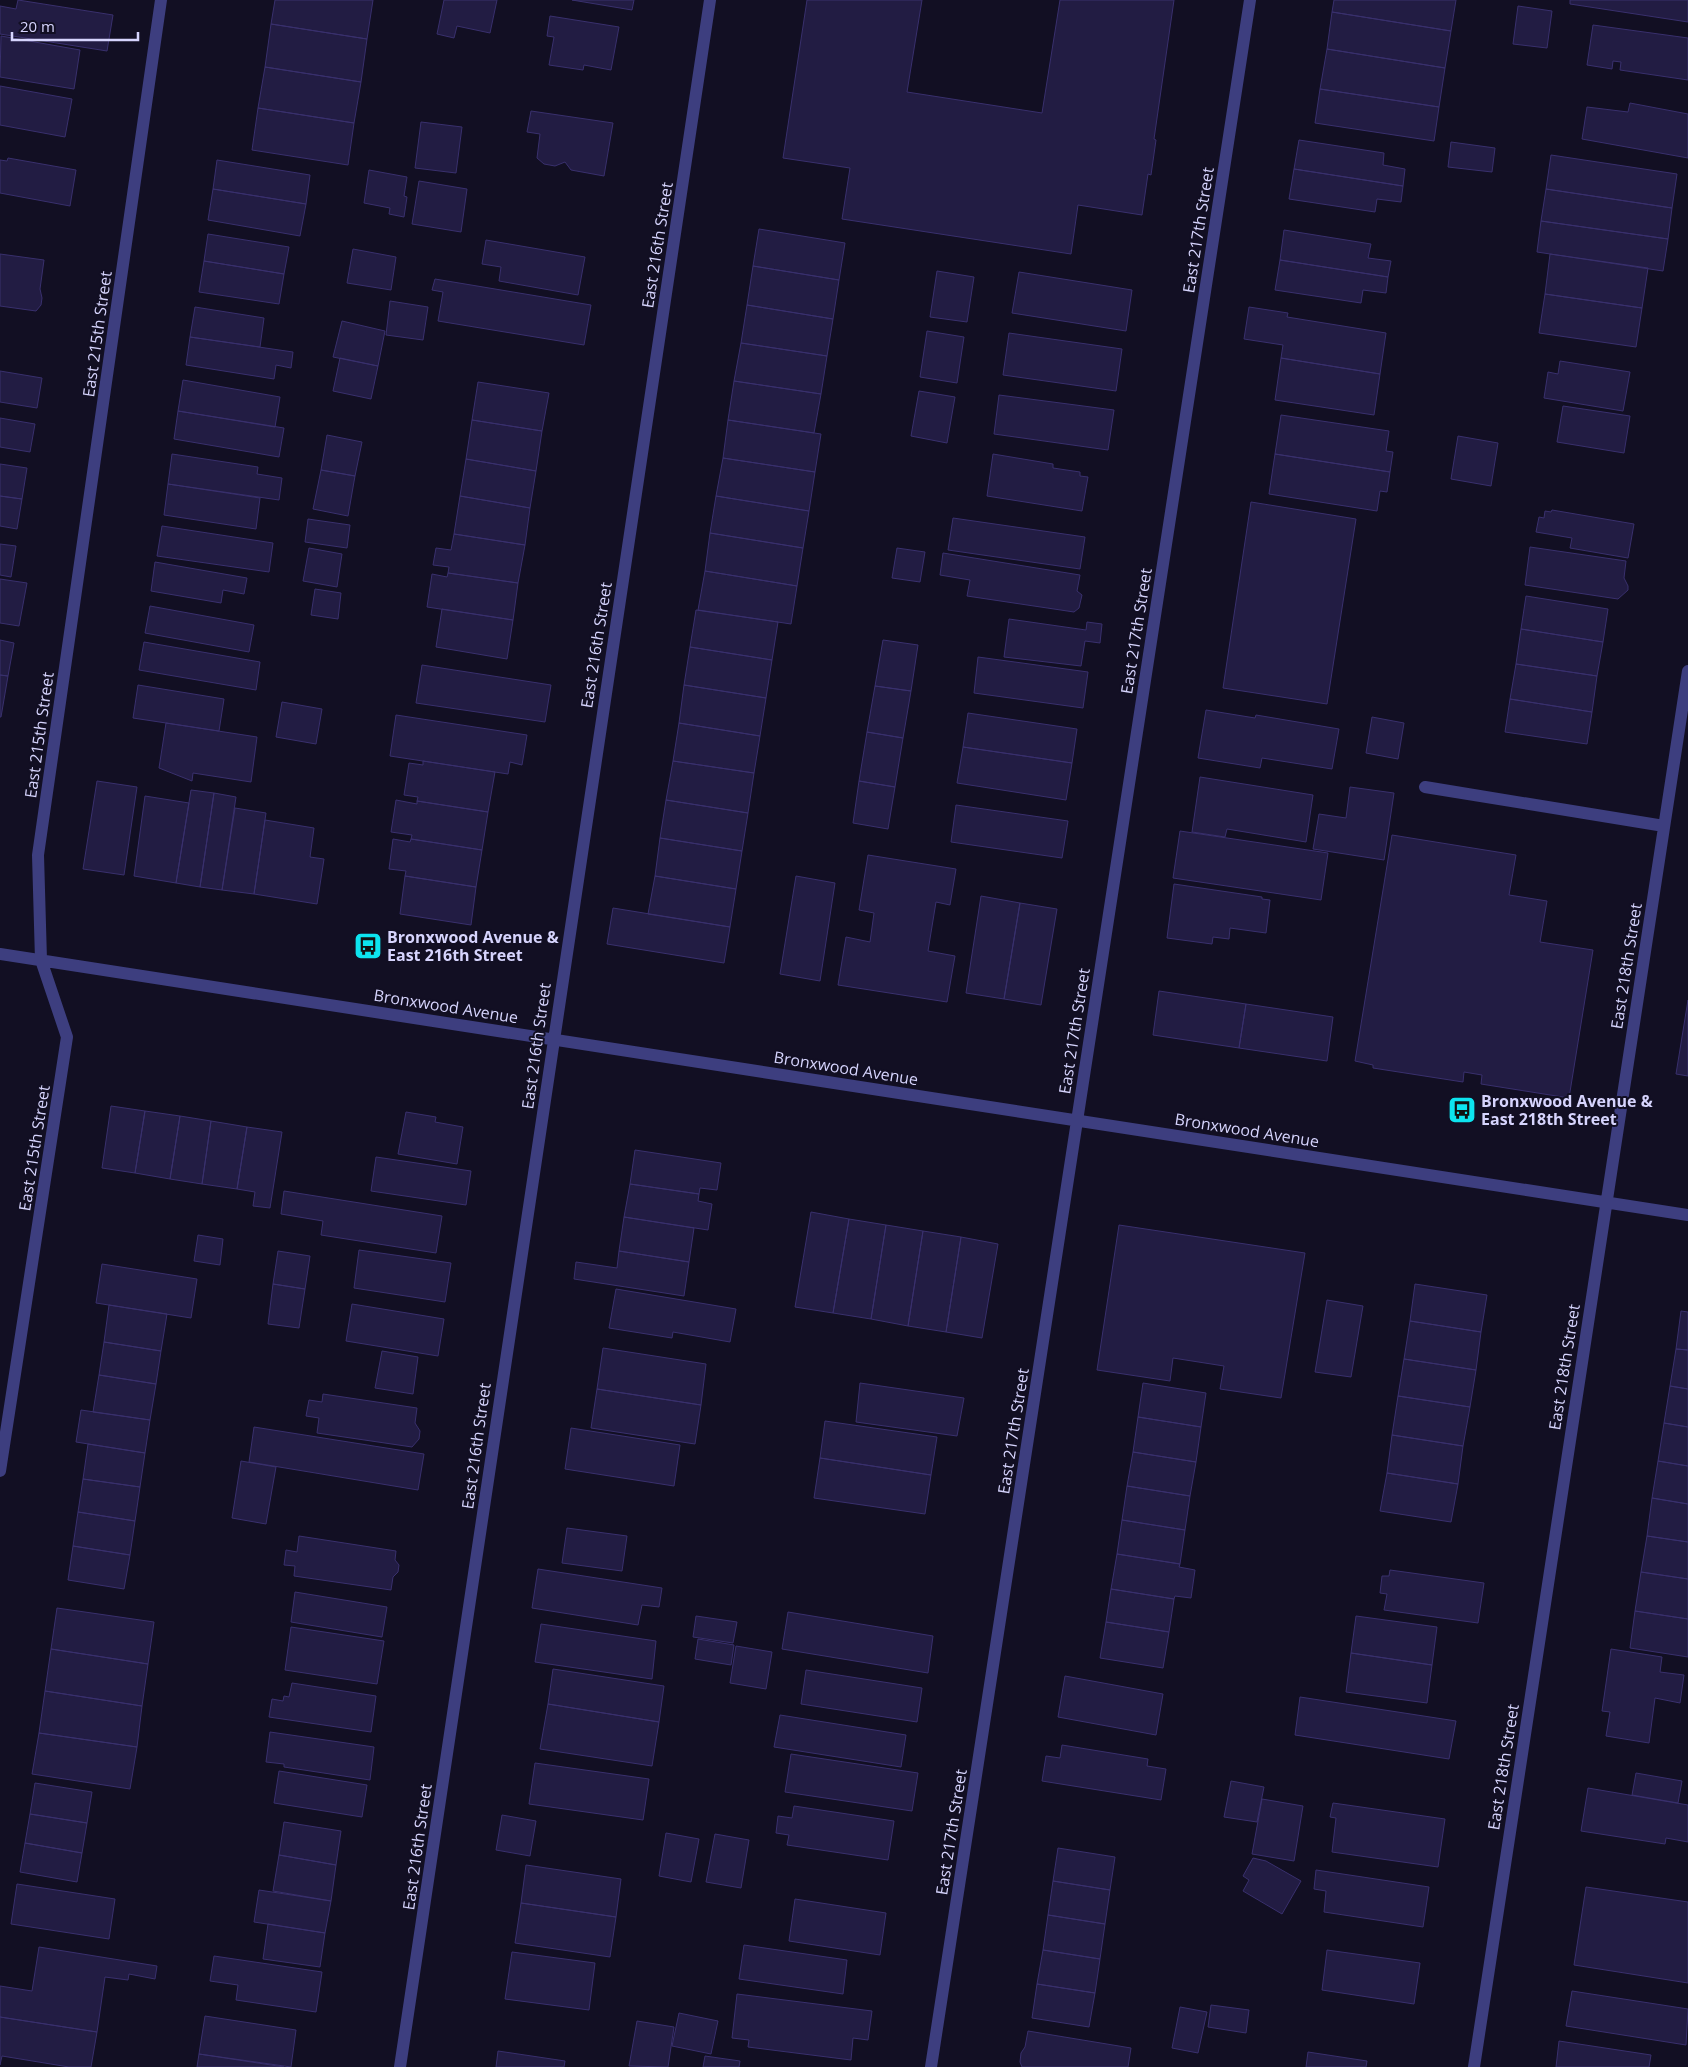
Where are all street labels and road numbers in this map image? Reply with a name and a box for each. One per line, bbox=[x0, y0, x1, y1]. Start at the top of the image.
street label: East 217th Street bbox=[1177, 165, 1219, 294]
street label: East 216th Street bbox=[636, 180, 678, 309]
street label: East 215th Street bbox=[77, 269, 117, 398]
street label: East 217th Street bbox=[1115, 566, 1157, 695]
street label: East 216th Street bbox=[575, 580, 617, 709]
street label: East 215th Street bbox=[19, 670, 59, 799]
street label: East 218th Street bbox=[1605, 901, 1647, 1030]
street label: East 217th Street bbox=[1053, 966, 1095, 1095]
street label: East 216th Street bbox=[516, 981, 556, 1110]
street label: Bronxwood Avenue bbox=[372, 984, 520, 1028]
street label: Bronxwood Avenue bbox=[772, 1046, 920, 1090]
street label: East 215th Street bbox=[13, 1083, 55, 1212]
street label: Bronxwood Avenue bbox=[1173, 1108, 1321, 1152]
street label: East 218th Street bbox=[1543, 1302, 1585, 1431]
street label: East 217th Street bbox=[992, 1366, 1034, 1495]
street label: East 216th Street bbox=[456, 1381, 496, 1510]
street label: East 218th Street bbox=[1482, 1702, 1524, 1831]
street label: East 217th Street bbox=[930, 1767, 972, 1896]
street label: East 216th Street bbox=[397, 1782, 437, 1911]

